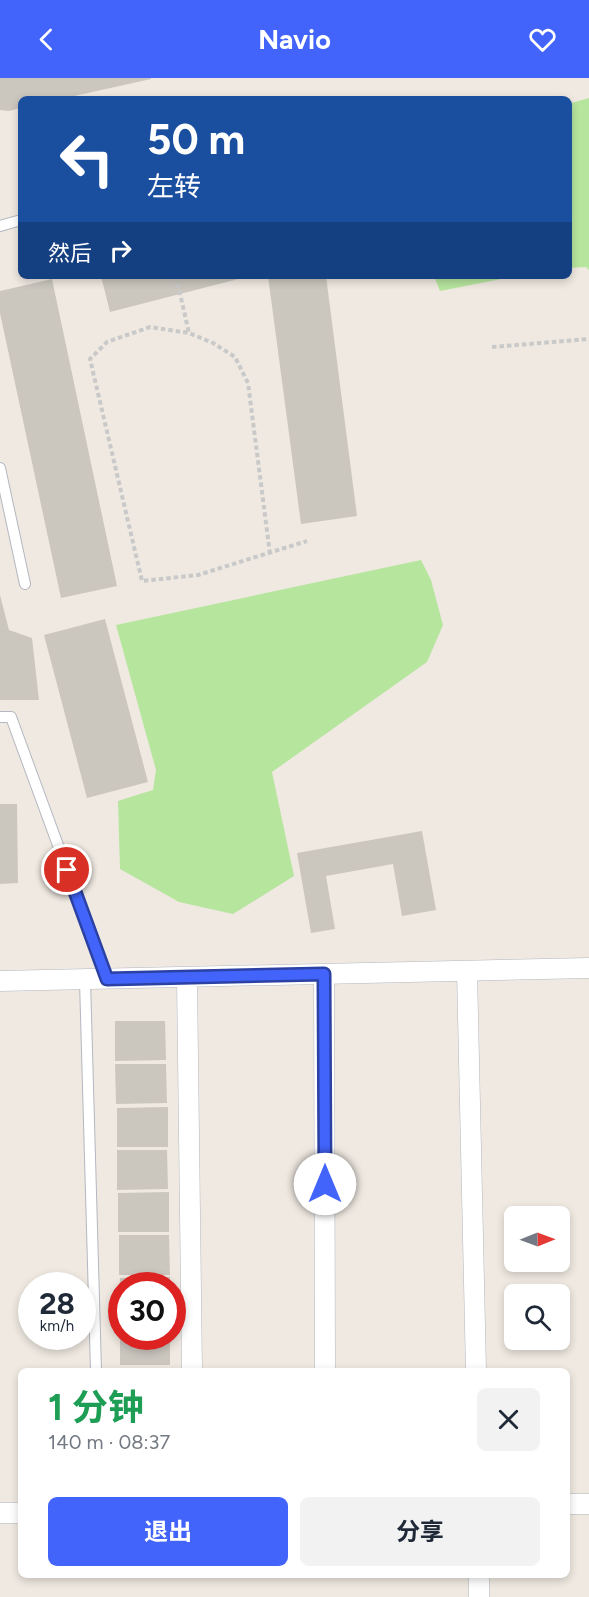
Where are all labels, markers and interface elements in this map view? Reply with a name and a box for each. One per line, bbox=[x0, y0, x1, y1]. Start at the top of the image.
icon: back bbox=[30, 23, 63, 56]
text: Navio bbox=[258, 23, 331, 56]
icon: heart bbox=[526, 23, 559, 56]
text: 50 m bbox=[147, 114, 245, 165]
icon: left bbox=[48, 120, 126, 198]
text: 左转 bbox=[147, 170, 201, 203]
icon: right bbox=[104, 234, 137, 267]
text: 然后 bbox=[48, 240, 92, 267]
pin bbox=[41, 844, 92, 895]
icon: arrive bbox=[50, 853, 83, 886]
position arrow bbox=[293, 1152, 357, 1216]
north arrow bbox=[504, 1206, 570, 1272]
map controls bbox=[504, 1206, 570, 1350]
speed limit sign: 30 bbox=[108, 1272, 186, 1350]
button: search bbox=[504, 1284, 570, 1350]
text: 28 bbox=[39, 1285, 75, 1322]
text: km/h bbox=[40, 1317, 74, 1335]
text: 1 分钟 bbox=[48, 1386, 144, 1429]
button: close bbox=[477, 1388, 540, 1451]
text: 140 m · 08:37 bbox=[48, 1430, 170, 1454]
button: 退出 bbox=[48, 1497, 288, 1566]
button: 分享 bbox=[300, 1497, 540, 1566]

